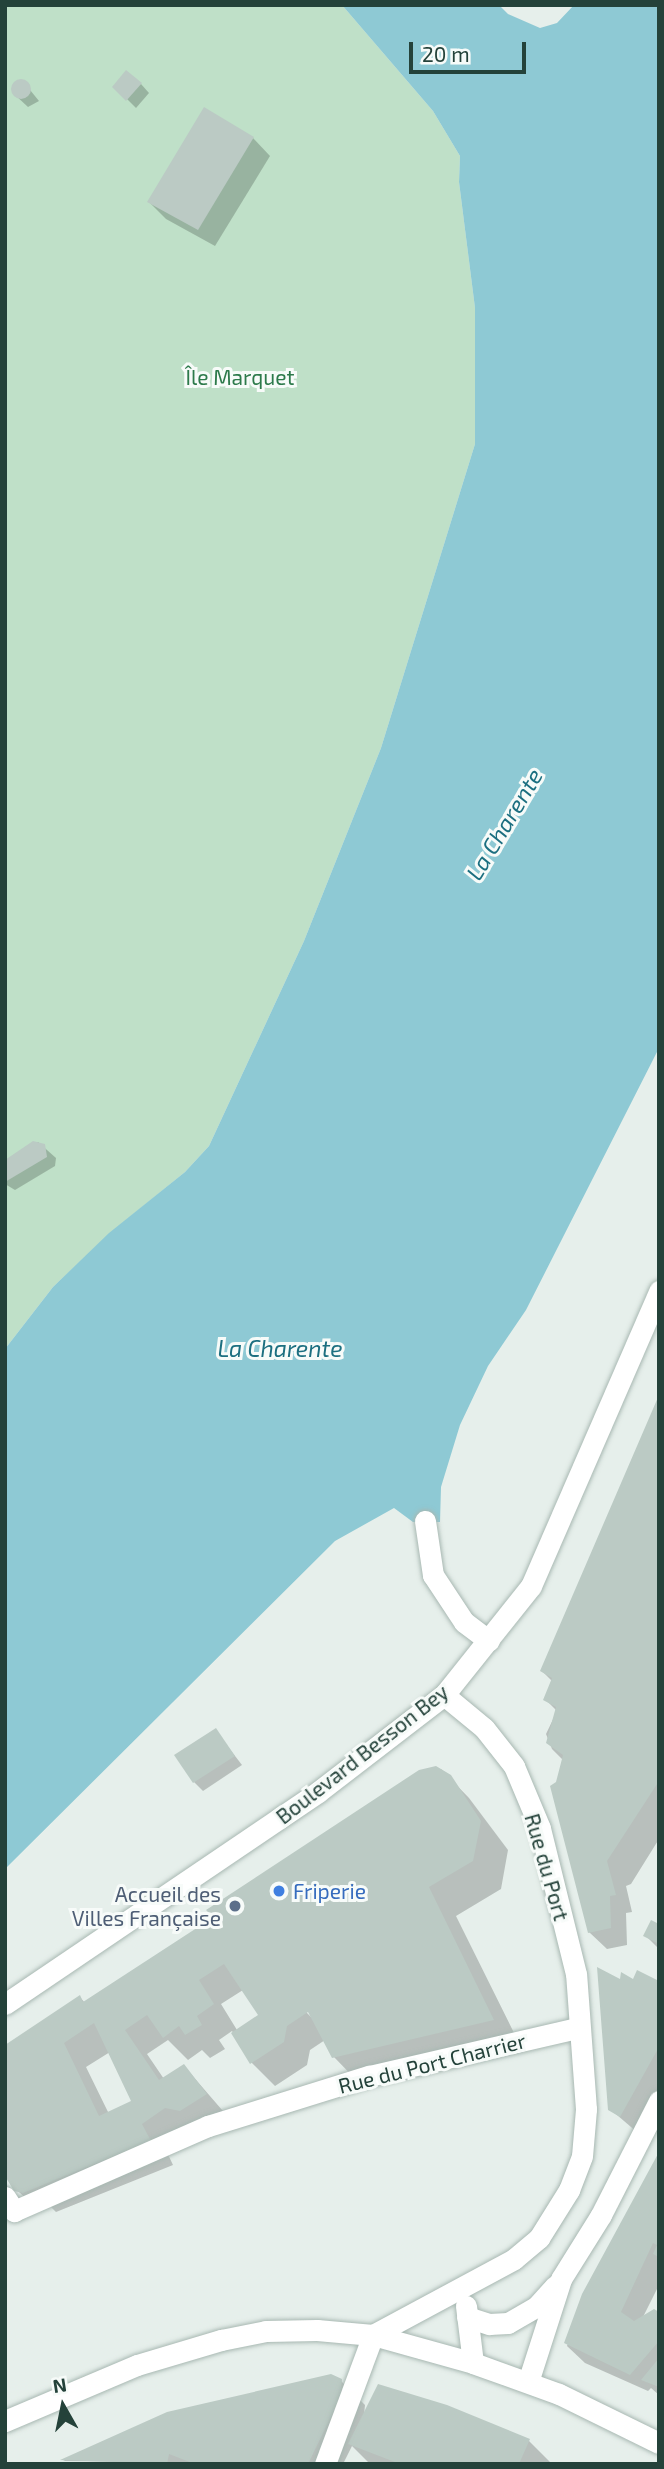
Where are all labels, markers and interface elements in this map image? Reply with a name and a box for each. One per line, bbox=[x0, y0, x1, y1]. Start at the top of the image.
scale bar bbox=[412, 28, 529, 72]
text: 20 m bbox=[422, 41, 470, 66]
park label: Île Marquet bbox=[185, 364, 295, 390]
water label: La Charente bbox=[460, 763, 548, 885]
water label: La Charente bbox=[217, 1334, 343, 1362]
street label: Boulevard Besson Bey bbox=[271, 1679, 453, 1829]
street label: Rue du Port bbox=[520, 1811, 574, 1923]
place label: Friperie bbox=[293, 1878, 366, 1904]
place label: Accueil des Villes Française bbox=[72, 1881, 221, 1931]
marker: Friperie bbox=[271, 1883, 287, 1899]
marker: Accueil des Villes Française bbox=[227, 1898, 243, 1914]
street label: Rue du Port Charrier bbox=[336, 2028, 528, 2098]
north arrow bbox=[28, 2371, 98, 2441]
text: N bbox=[51, 2372, 68, 2397]

